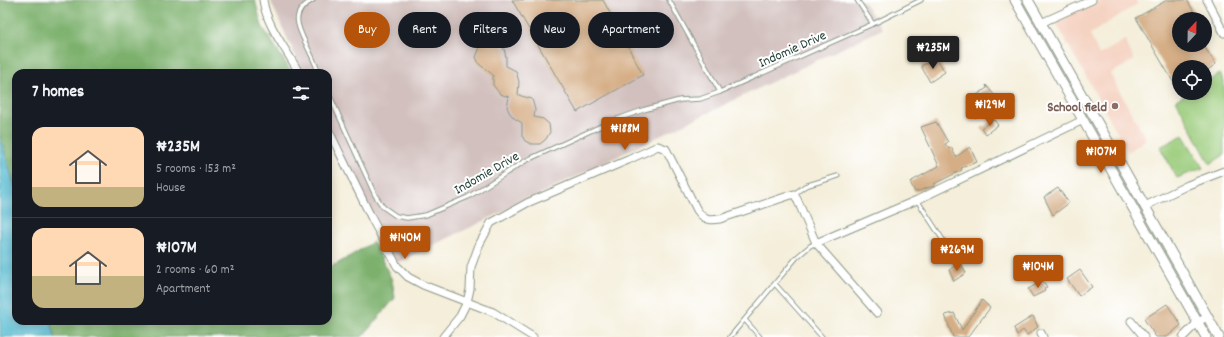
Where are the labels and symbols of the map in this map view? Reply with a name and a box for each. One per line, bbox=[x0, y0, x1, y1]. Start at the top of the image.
north arrow bbox=[1172, 12, 1212, 52]
street label: Indomie Drive bbox=[756, 26, 830, 74]
pin: ₦235M bbox=[905, 36, 961, 70]
pin: ₦129M bbox=[962, 93, 1018, 127]
place label: School field bbox=[1047, 98, 1107, 118]
marker: School field bbox=[1110, 101, 1120, 111]
pin: ₦188M bbox=[597, 117, 653, 151]
pin: ₦107M bbox=[1073, 140, 1129, 174]
street label: Indomie Drive bbox=[451, 147, 523, 200]
pin: ₦140M bbox=[377, 226, 433, 260]
pin: ₦269M bbox=[929, 238, 985, 272]
pin: ₦104M bbox=[1010, 255, 1066, 289]

